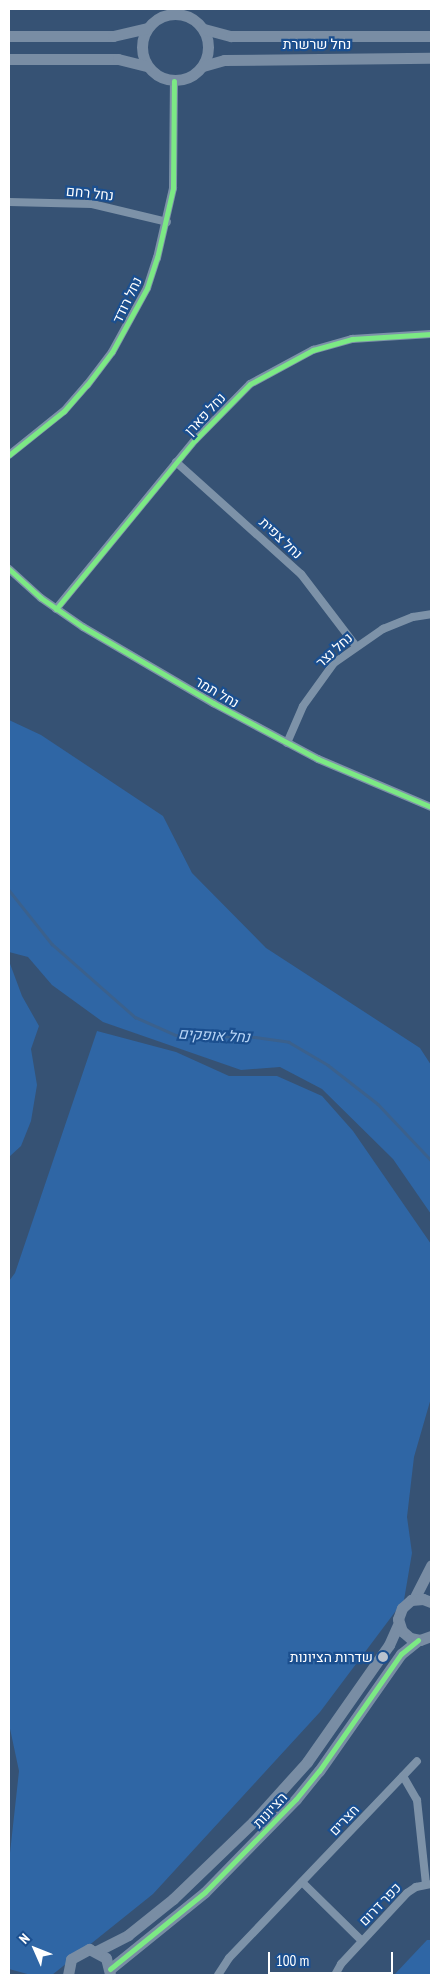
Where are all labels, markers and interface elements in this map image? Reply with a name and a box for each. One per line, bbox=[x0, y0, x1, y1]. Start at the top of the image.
street label: נחל שרשרת bbox=[283, 36, 351, 52]
street label: נחל רחם bbox=[65, 182, 115, 204]
street label: נחל רודד bbox=[109, 274, 145, 326]
street label: נחל פארן bbox=[181, 389, 229, 439]
street label: נחל צפית bbox=[256, 514, 306, 562]
street label: נחל נצר bbox=[312, 629, 356, 671]
street label: נחל תמר bbox=[192, 673, 242, 711]
water label: נחל אופקים bbox=[177, 1024, 251, 1046]
place label: שדרות הציונות bbox=[290, 1649, 373, 1665]
marker: שדרות הציונות bbox=[377, 1651, 389, 1663]
street label: הציונות bbox=[249, 1789, 291, 1831]
street label: חצרים bbox=[326, 1801, 362, 1839]
street label: כפר דרום bbox=[355, 1879, 405, 1929]
north arrow bbox=[10, 1924, 60, 1974]
text: N bbox=[15, 1930, 33, 1948]
scale bar bbox=[270, 1942, 395, 1974]
text: 100 m bbox=[276, 1951, 309, 1970]

